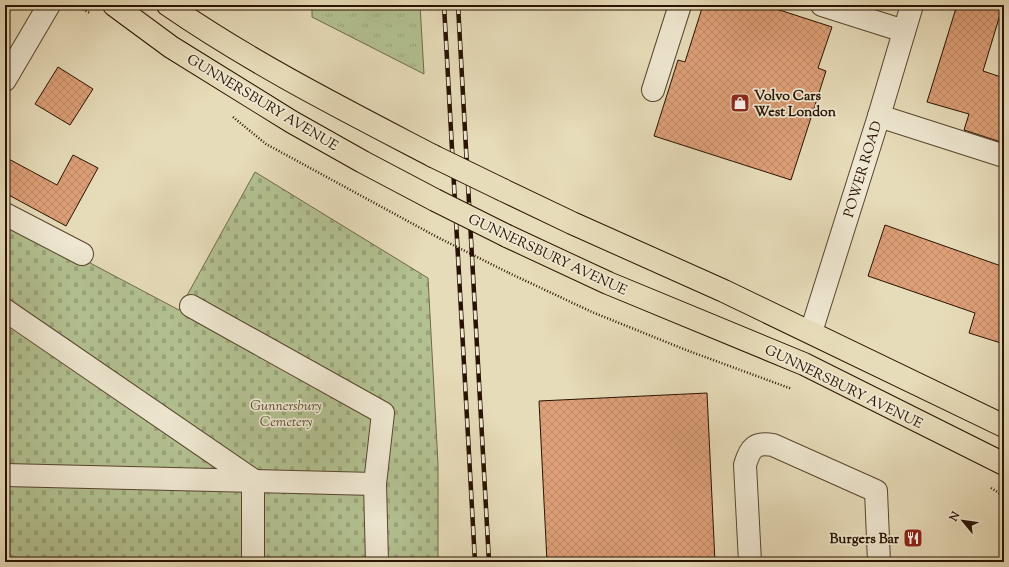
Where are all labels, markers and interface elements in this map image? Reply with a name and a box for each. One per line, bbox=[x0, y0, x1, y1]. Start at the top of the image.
street label: GUNNERSBURY AVENUE bbox=[182, 50, 342, 157]
place label: Volvo Cars West London bbox=[754, 87, 837, 123]
shop icon: Volvo Cars West London bbox=[729, 92, 751, 114]
street label: POWER ROAD bbox=[840, 119, 888, 220]
street label: GUNNERSBURY AVENUE bbox=[464, 210, 630, 302]
street label: GUNNERSBURY AVENUE bbox=[761, 341, 926, 435]
park label: Gunnersbury Cemetery bbox=[250, 397, 322, 433]
north arrow bbox=[943, 501, 983, 541]
text: N bbox=[946, 509, 964, 525]
restaurant icon: Burgers Bar bbox=[902, 527, 924, 549]
place label: Burgers Bar bbox=[830, 530, 900, 550]

